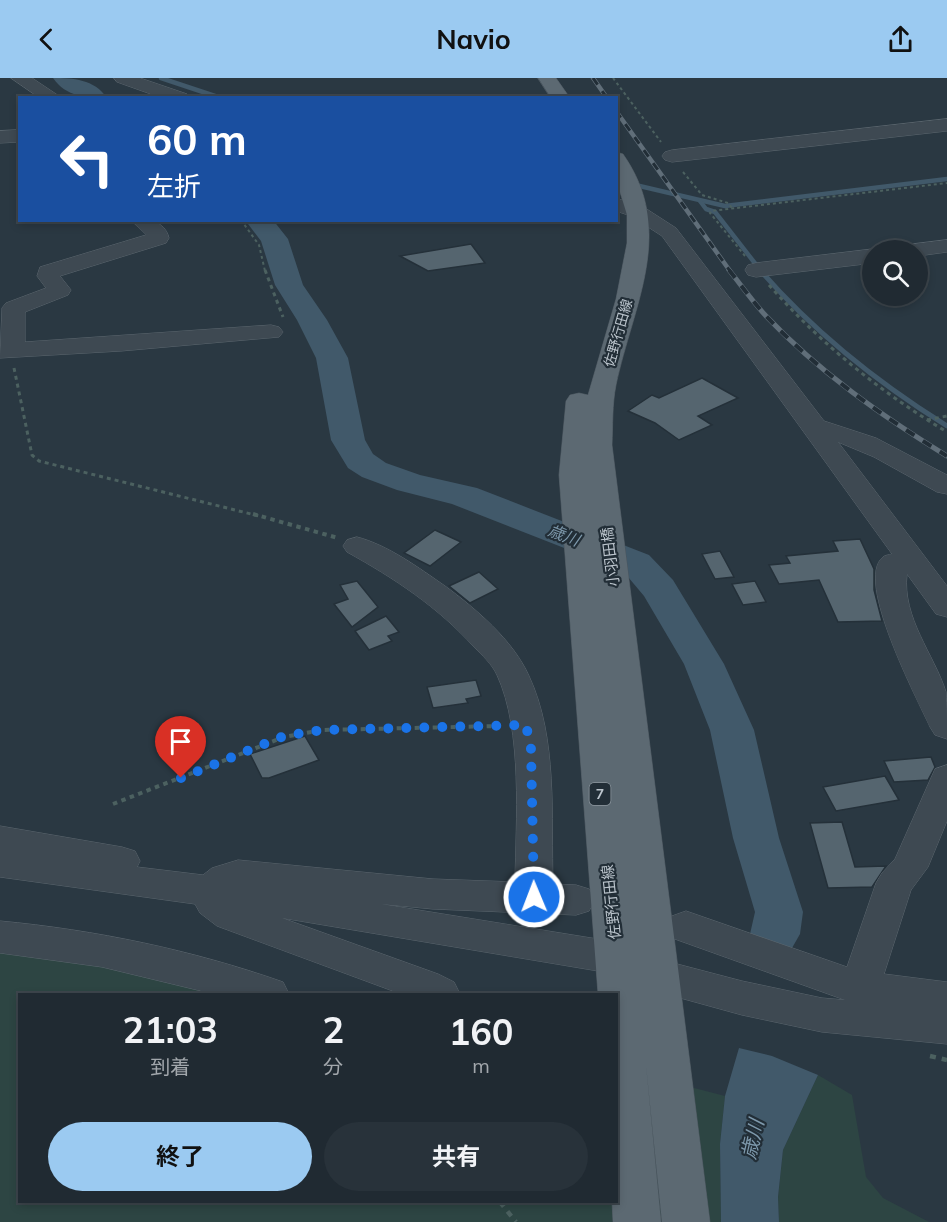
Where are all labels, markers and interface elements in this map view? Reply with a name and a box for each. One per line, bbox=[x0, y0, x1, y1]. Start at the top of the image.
text: Navio bbox=[436, 22, 511, 56]
icon: back bbox=[30, 23, 63, 56]
icon: share bbox=[884, 23, 917, 56]
text: 60 m bbox=[147, 113, 247, 166]
icon: left bbox=[48, 120, 126, 198]
text: 左折 bbox=[147, 169, 201, 203]
map controls bbox=[862, 240, 928, 306]
button: search bbox=[862, 240, 928, 306]
street label: 佐野行田線 bbox=[600, 297, 636, 369]
water label: 歳川 bbox=[545, 520, 584, 551]
street label: 小羽田橋 bbox=[597, 526, 623, 588]
pin bbox=[155, 716, 206, 778]
icon: arrive bbox=[164, 725, 197, 758]
road number: 7 bbox=[590, 783, 610, 805]
street label: 佐野行田線 bbox=[598, 864, 624, 940]
position arrow bbox=[502, 865, 566, 929]
text: 21:03 bbox=[123, 1007, 218, 1052]
text: 2 bbox=[322, 1007, 344, 1052]
text: 160 bbox=[449, 1009, 513, 1054]
text: m bbox=[472, 1053, 490, 1078]
text: 到着 bbox=[150, 1054, 190, 1079]
text: 分 bbox=[323, 1054, 343, 1079]
water label: 歳川 bbox=[735, 1115, 769, 1161]
button: 終了 bbox=[48, 1122, 312, 1191]
button: 共有 bbox=[324, 1122, 588, 1191]

